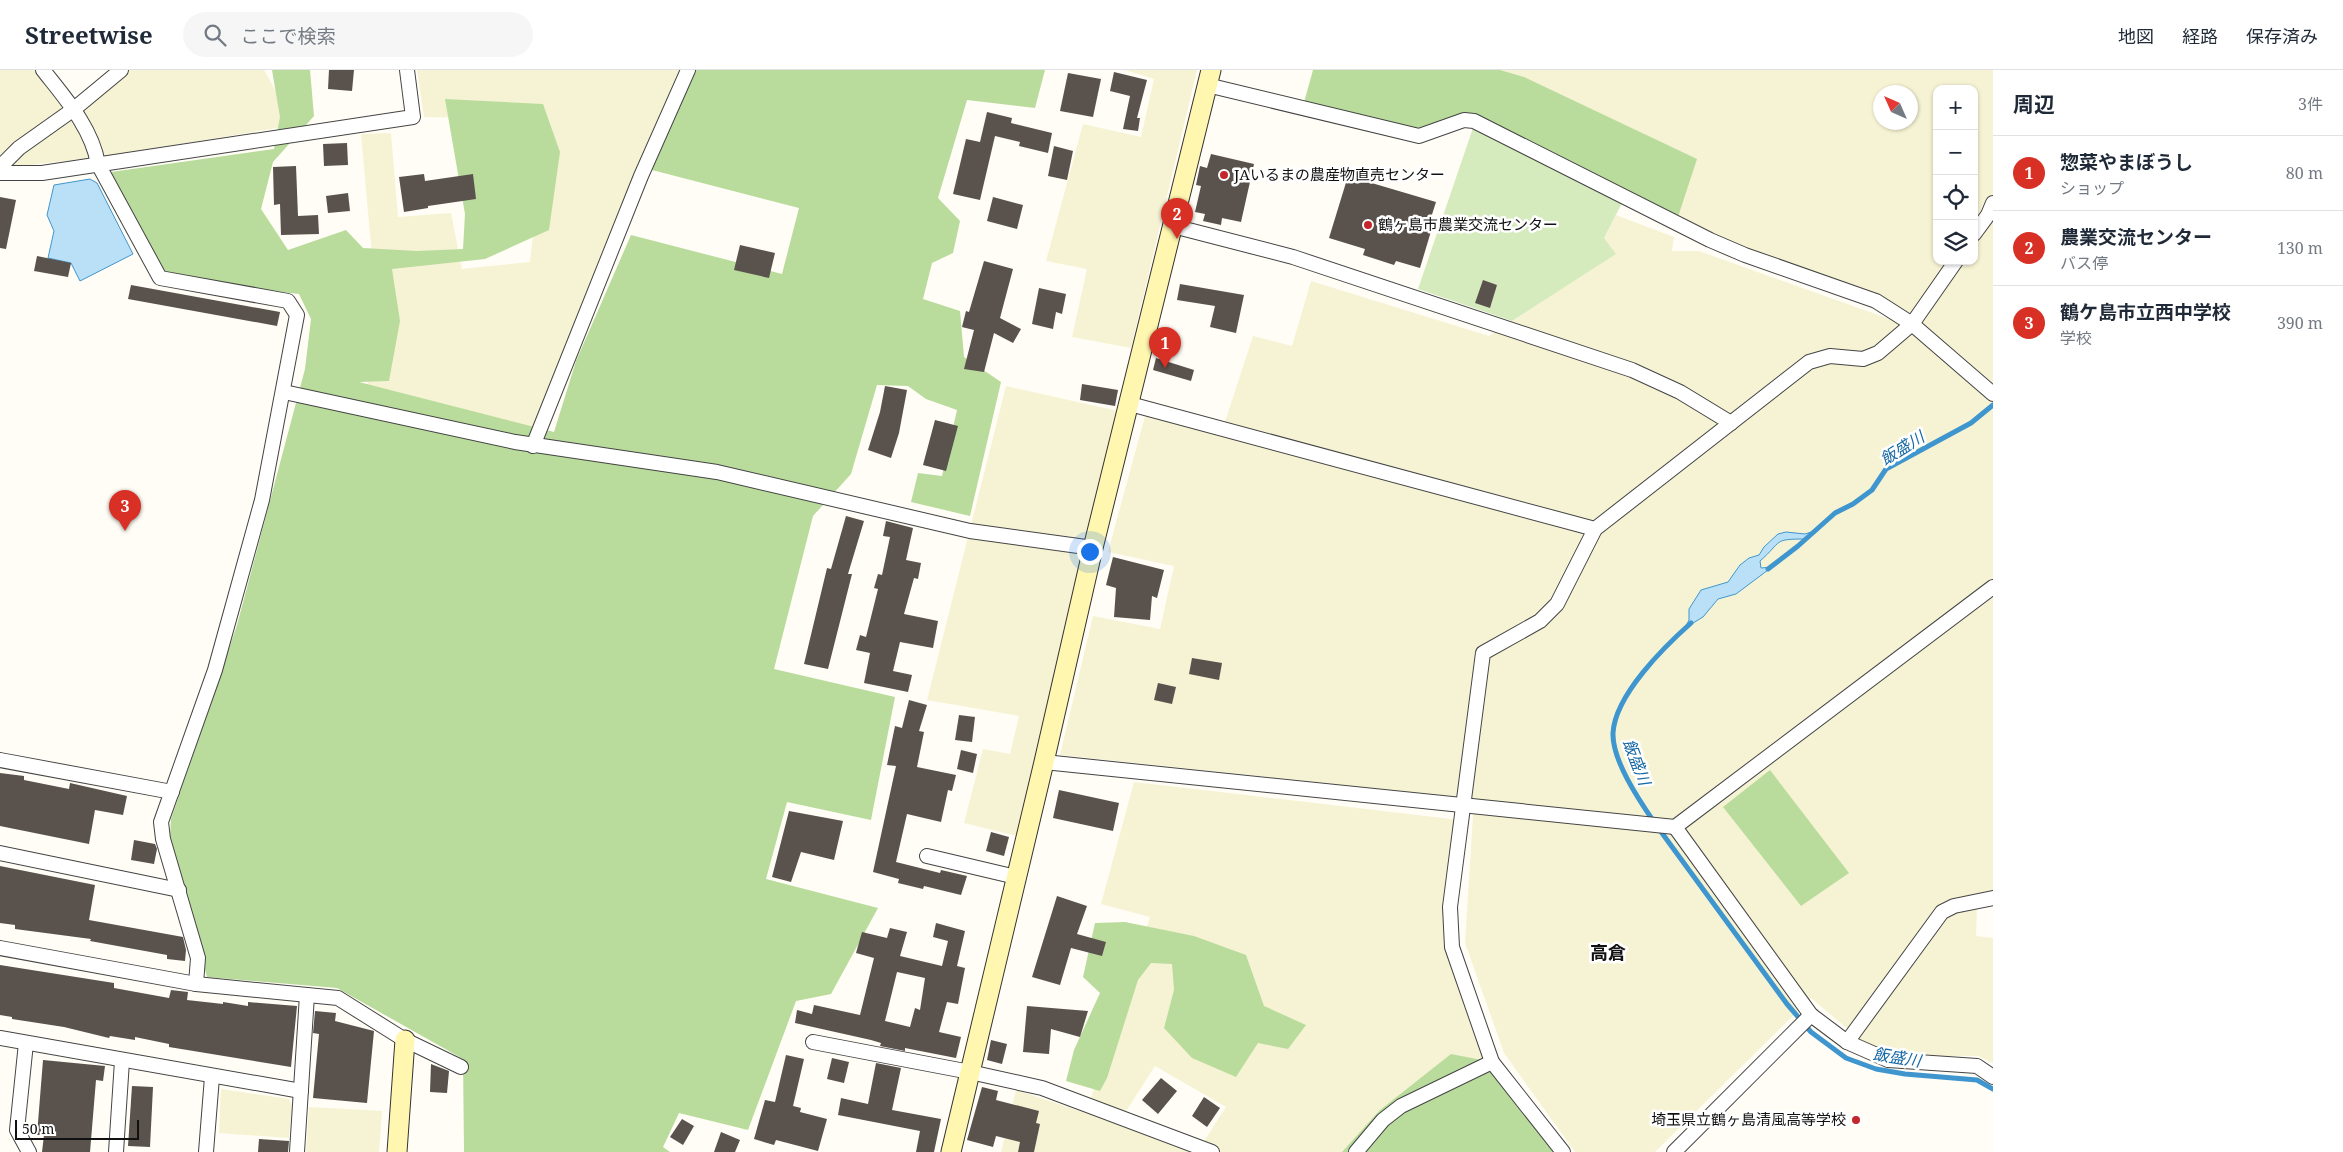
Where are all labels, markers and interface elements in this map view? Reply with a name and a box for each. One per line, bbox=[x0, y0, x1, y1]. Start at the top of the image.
search box bbox=[183, 12, 533, 57]
text: Streetwise bbox=[25, 18, 153, 51]
icon: search bbox=[201, 21, 229, 49]
text: ここで検索 bbox=[241, 23, 336, 49]
text: 地図 bbox=[2118, 24, 2154, 48]
text: 経路 bbox=[2182, 24, 2218, 48]
text: 保存済み bbox=[2246, 24, 2318, 48]
north arrow bbox=[1873, 85, 1918, 130]
map controls bbox=[1933, 85, 1978, 265]
button: + bbox=[1933, 85, 1978, 130]
text: 周辺 bbox=[2013, 90, 2055, 118]
text: 3件 bbox=[2298, 93, 2323, 115]
button: − bbox=[1933, 130, 1978, 175]
text: 惣菜やまぼうし bbox=[2060, 149, 2193, 175]
text: 1 bbox=[2024, 162, 2034, 184]
text: 80 m bbox=[2286, 162, 2323, 184]
place label: JAいるまの農産物直売センター bbox=[1233, 164, 1445, 184]
marker: JAいるまの農産物直売センター bbox=[1218, 169, 1230, 181]
button: locate bbox=[1933, 175, 1978, 220]
text: ショップ bbox=[2060, 177, 2124, 199]
pin: 2 bbox=[1161, 198, 1193, 239]
place label: 鶴ヶ島市農業交流センター bbox=[1378, 214, 1558, 234]
marker: 鶴ヶ島市農業交流センター bbox=[1362, 219, 1374, 231]
button: layers bbox=[1933, 220, 1978, 265]
text: 農業交流センター bbox=[2060, 224, 2212, 250]
text: 2 bbox=[2024, 237, 2034, 259]
text: 130 m bbox=[2277, 237, 2323, 259]
text: バス停 bbox=[2060, 252, 2108, 274]
text: 鶴ケ島市立西中学校 bbox=[2060, 299, 2231, 325]
text: 3 bbox=[2024, 312, 2034, 334]
text: 390 m bbox=[2277, 312, 2323, 334]
pin: 1 bbox=[1149, 327, 1181, 368]
text: 学校 bbox=[2060, 327, 2092, 349]
water label: 飯盛川 bbox=[1876, 425, 1930, 470]
pin: 3 bbox=[109, 490, 141, 531]
your location bbox=[1077, 539, 1103, 565]
water label: 飯盛川 bbox=[1618, 736, 1657, 790]
district label: 高倉 bbox=[1590, 940, 1626, 964]
water label: 飯盛川 bbox=[1872, 1042, 1924, 1072]
place label: 埼玉県立鶴ヶ島清風高等学校 bbox=[1651, 1109, 1846, 1129]
marker: 埼玉県立鶴ヶ島清風高等学校 bbox=[1850, 1114, 1862, 1126]
scale bar bbox=[15, 1117, 139, 1140]
text: 50 m bbox=[22, 1119, 55, 1138]

